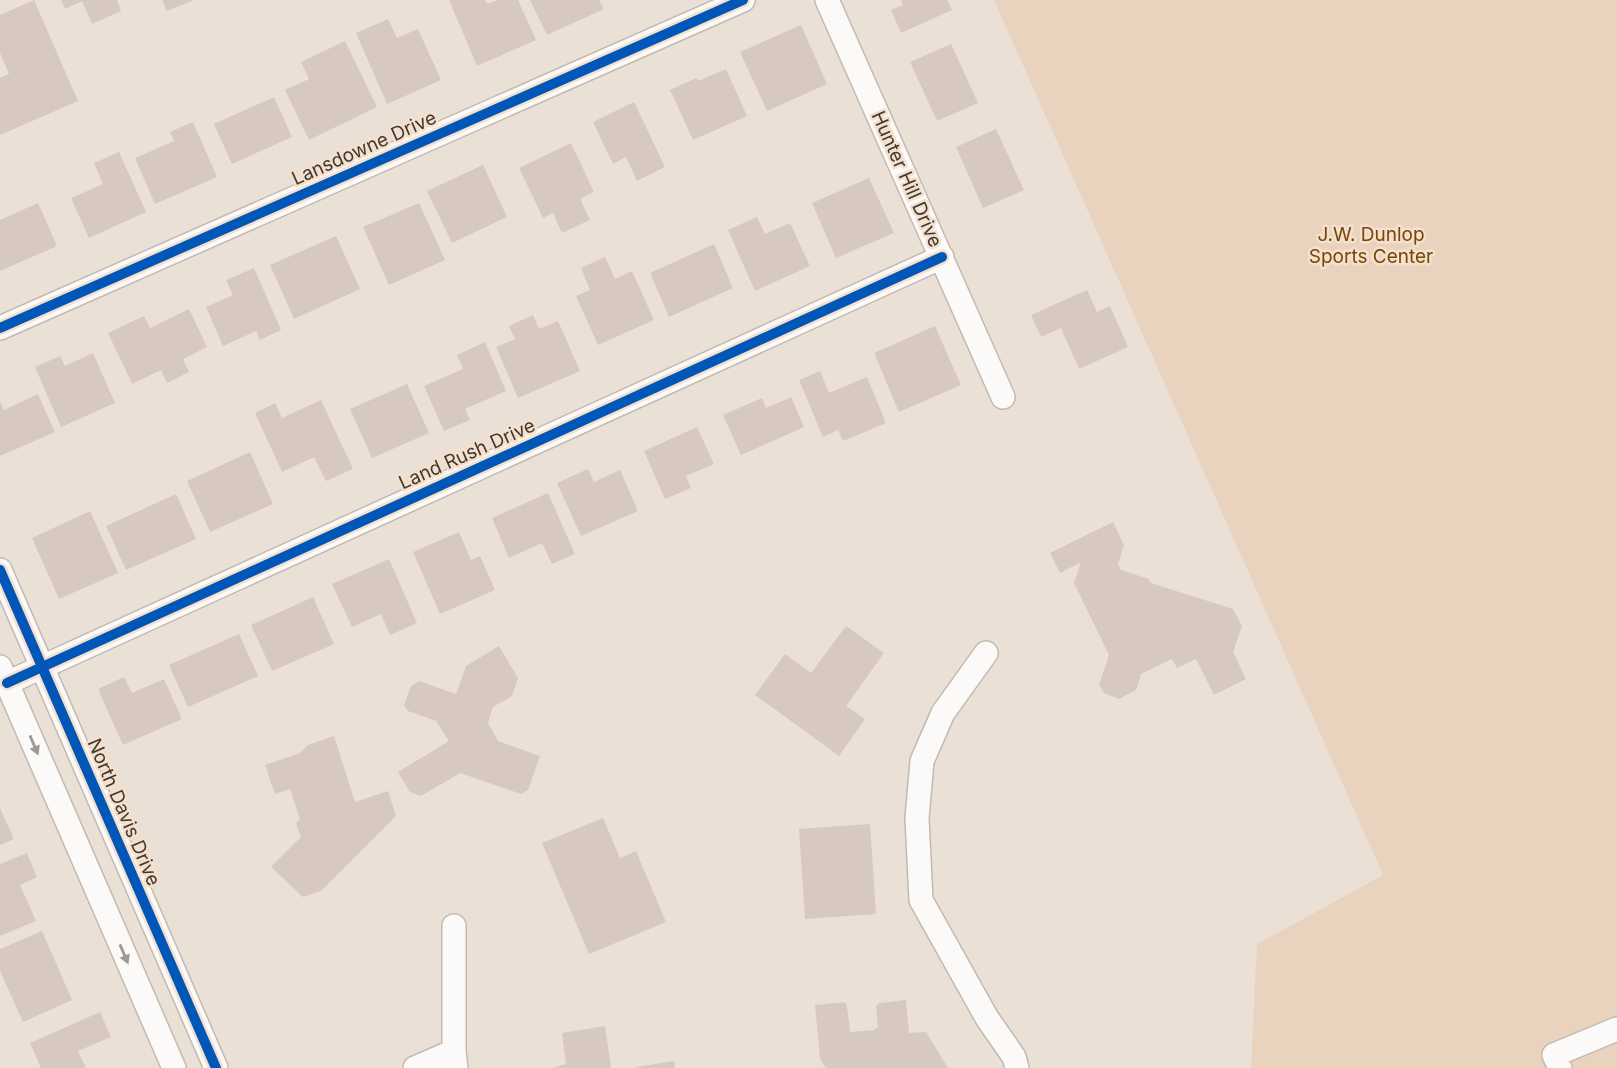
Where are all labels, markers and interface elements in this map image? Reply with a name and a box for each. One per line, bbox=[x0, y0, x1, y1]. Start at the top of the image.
street label: Lansdowne Drive bbox=[288, 106, 440, 190]
street label: Hunter Hill Drive bbox=[867, 107, 947, 251]
park label: J.W. Dunlop Sports Center bbox=[1309, 223, 1433, 268]
street label: Land Rush Drive bbox=[395, 414, 539, 494]
one-way arrow bbox=[28, 735, 40, 755]
street label: North Davis Drive bbox=[83, 735, 165, 889]
one-way arrow bbox=[119, 944, 130, 965]

